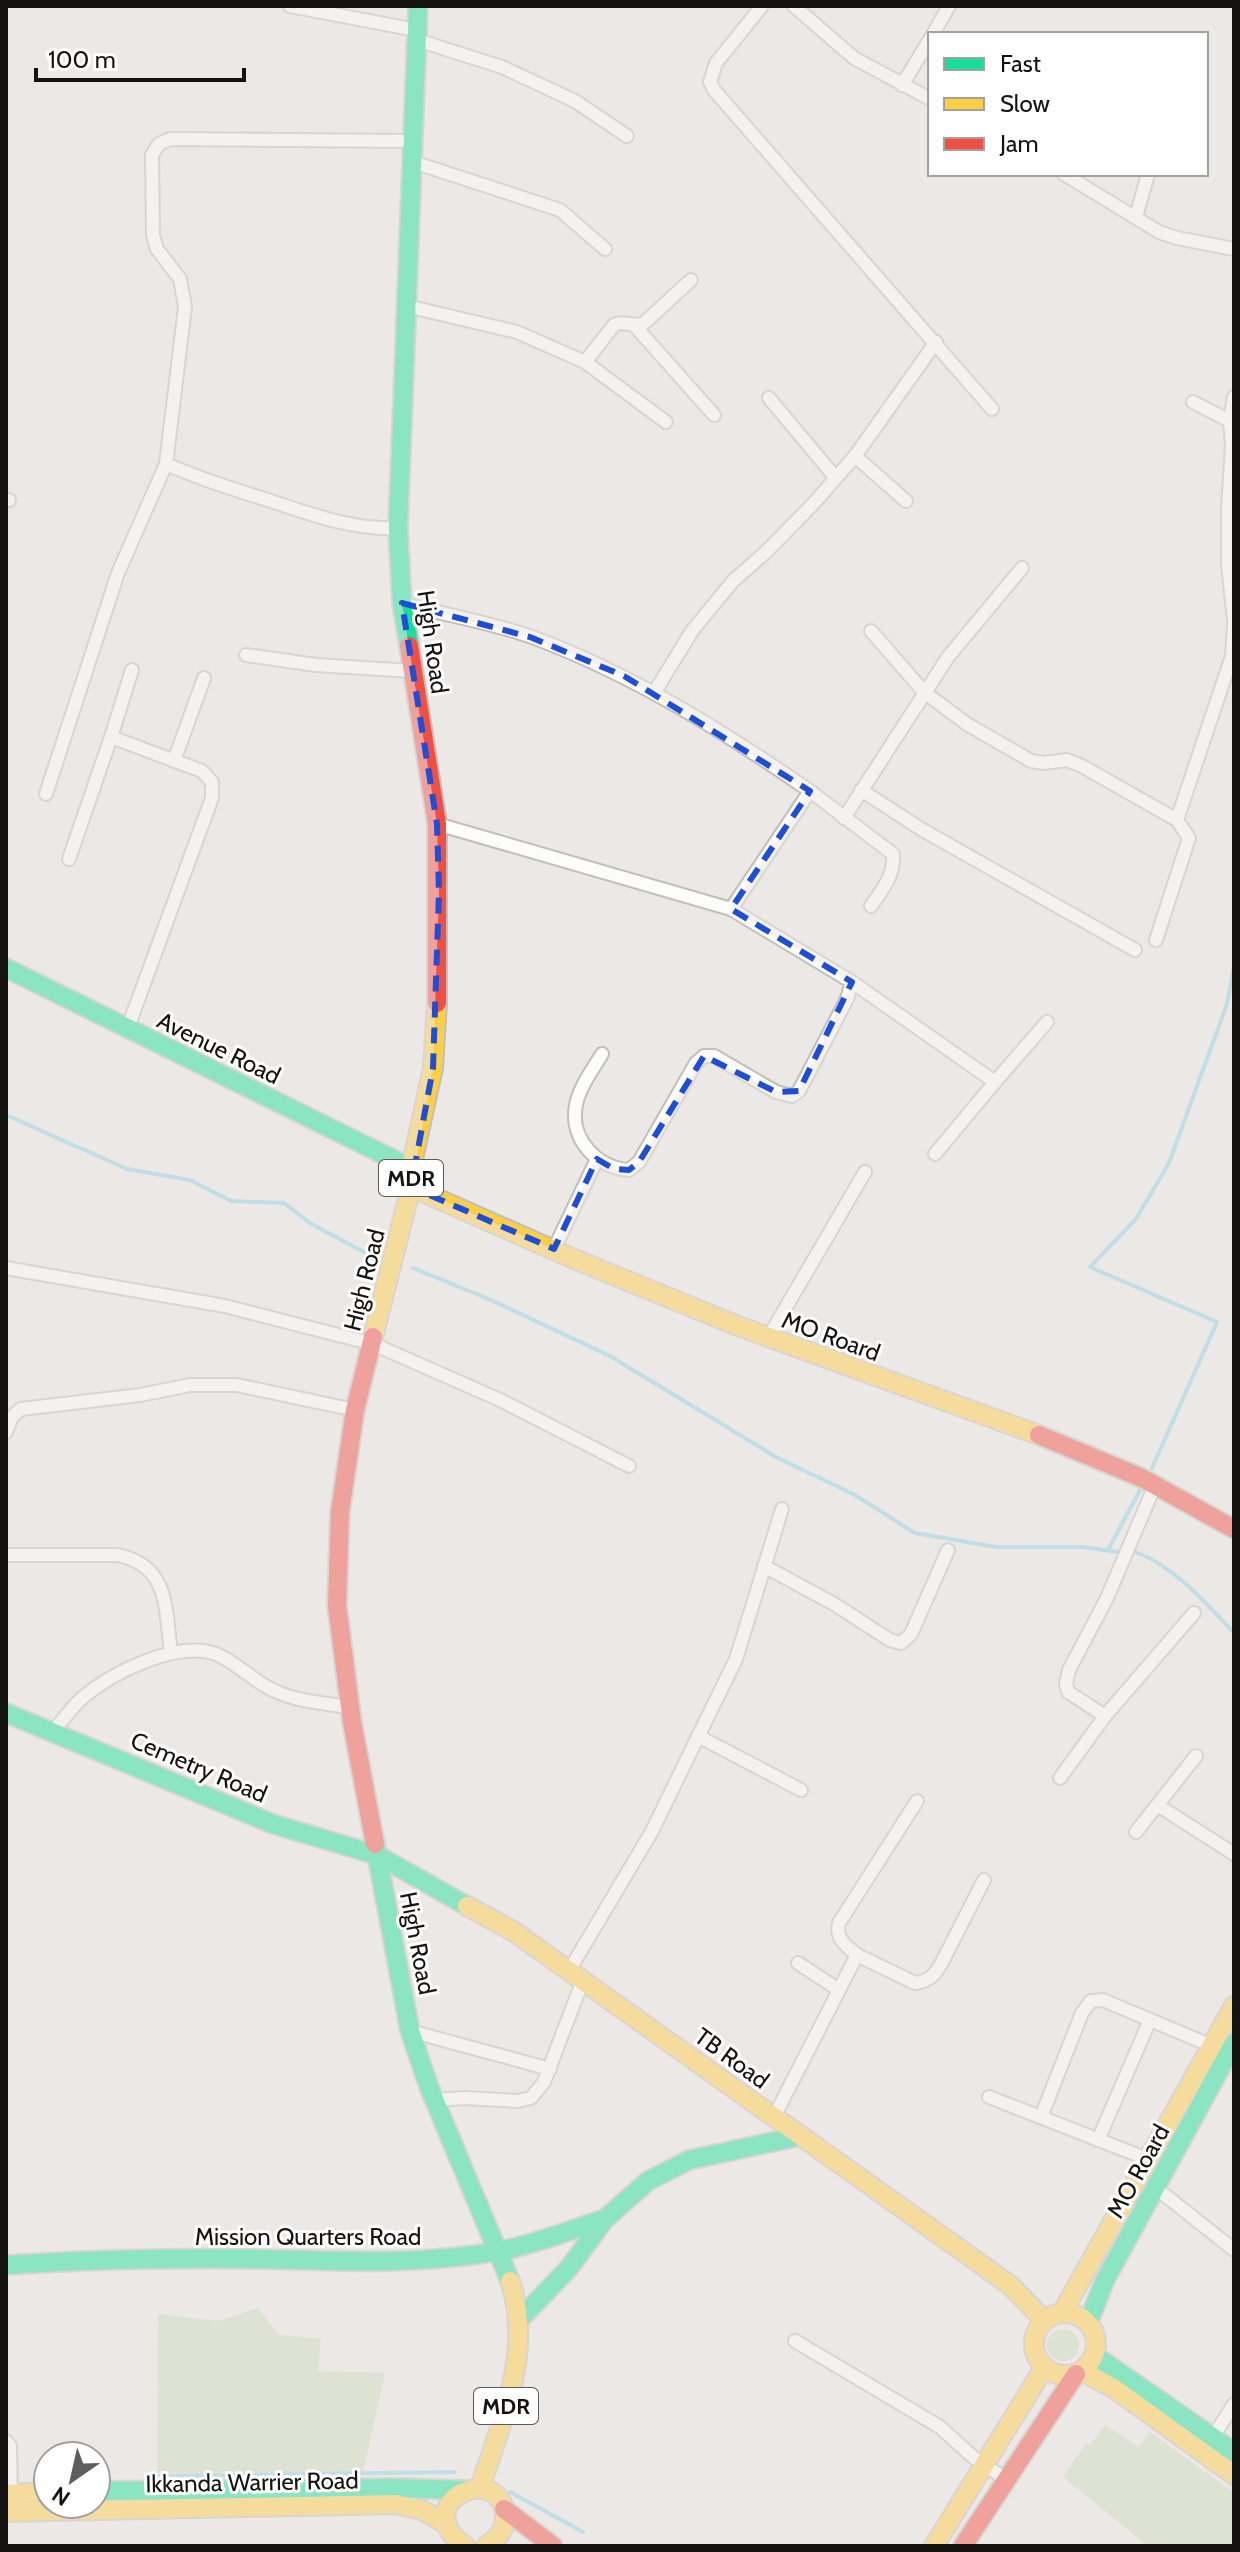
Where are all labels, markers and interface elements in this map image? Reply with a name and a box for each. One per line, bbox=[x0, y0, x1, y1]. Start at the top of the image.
scale bar bbox=[36, 32, 244, 82]
legend bbox=[928, 32, 1208, 176]
text: 100 m bbox=[48, 45, 116, 74]
text: Fast bbox=[1000, 49, 1041, 78]
text: Slow bbox=[1000, 89, 1050, 118]
text: Jam bbox=[999, 129, 1038, 158]
street label: High Road bbox=[411, 588, 455, 696]
street label: Avenue Road bbox=[153, 1006, 285, 1090]
road number: MDR bbox=[379, 1160, 443, 1196]
street label: High Road bbox=[337, 1226, 391, 1334]
street label: MO Roard bbox=[778, 1305, 884, 1367]
street label: Cemetry Road bbox=[126, 1725, 272, 1809]
street label: High Road bbox=[394, 1889, 442, 1997]
street label: TB Road bbox=[689, 2021, 775, 2095]
street label: MO Roard bbox=[1100, 2119, 1176, 2223]
street label: Mission Quarters Road bbox=[195, 2222, 421, 2251]
road number: MDR bbox=[474, 2388, 538, 2424]
north arrow bbox=[32, 2440, 112, 2520]
street label: Ikkanda Warrier Road bbox=[145, 2466, 359, 2498]
text: N bbox=[47, 2481, 75, 2512]

